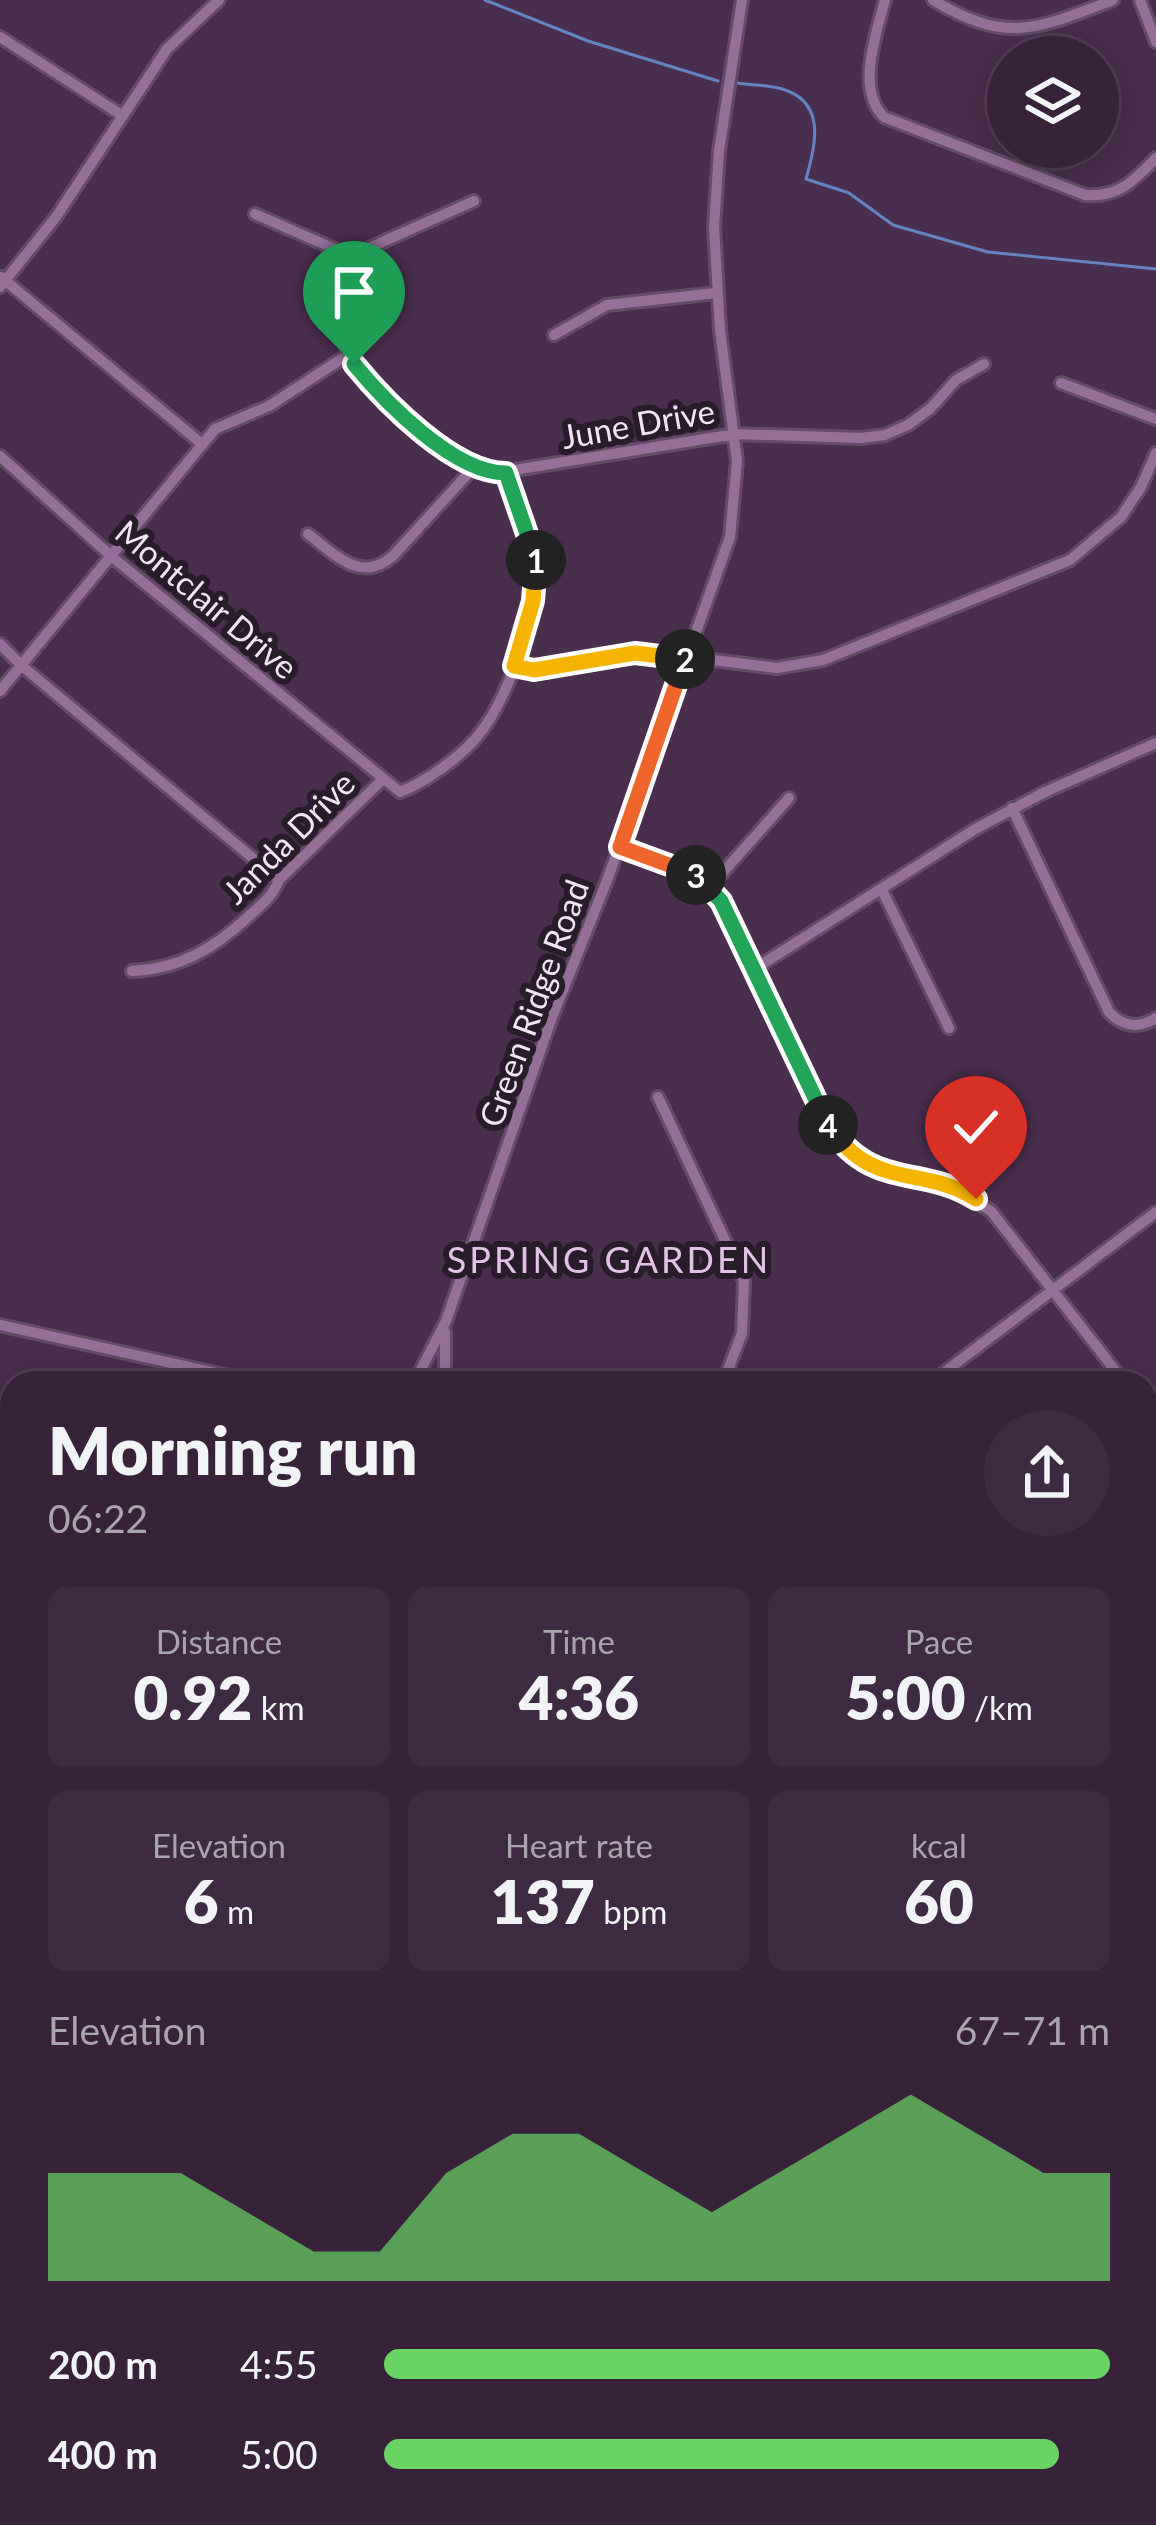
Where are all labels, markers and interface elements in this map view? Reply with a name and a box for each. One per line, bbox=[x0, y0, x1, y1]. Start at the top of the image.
map controls bbox=[987, 36, 1119, 168]
button: layers bbox=[987, 36, 1119, 168]
pin bbox=[303, 241, 405, 364]
icon: arrive bbox=[321, 259, 387, 325]
street label: June Drive bbox=[558, 390, 718, 456]
street label: Montclair Drive bbox=[108, 511, 306, 687]
pin: 1 bbox=[506, 530, 566, 590]
text: 1 bbox=[526, 540, 546, 580]
pin: 2 bbox=[655, 629, 715, 689]
text: 2 bbox=[675, 639, 695, 679]
street label: Janda Drive bbox=[214, 763, 362, 911]
pin: 3 bbox=[666, 845, 726, 905]
text: 3 bbox=[686, 855, 706, 895]
street label: Green Ridge Road bbox=[470, 874, 596, 1132]
pin bbox=[925, 1076, 1027, 1199]
icon: check bbox=[943, 1094, 1009, 1160]
pin: 4 bbox=[798, 1095, 858, 1155]
text: 4 bbox=[818, 1105, 838, 1145]
district label: SPRING GARDEN bbox=[447, 1237, 771, 1281]
text: Morning run bbox=[48, 1410, 418, 1489]
button: share bbox=[984, 1410, 1110, 1536]
text: 06:22 bbox=[48, 1495, 148, 1541]
text: Distance bbox=[156, 1621, 282, 1661]
text: Time bbox=[543, 1621, 615, 1661]
text: Pace bbox=[905, 1621, 973, 1661]
text: 0.92 bbox=[133, 1661, 252, 1733]
text: 4:36 bbox=[519, 1661, 639, 1733]
text: 5:00 bbox=[845, 1661, 966, 1733]
text: km bbox=[252, 1687, 305, 1727]
text: /km bbox=[966, 1687, 1033, 1727]
text: Elevation bbox=[152, 1825, 286, 1865]
text: Heart rate bbox=[505, 1825, 653, 1865]
text: kcal bbox=[911, 1825, 967, 1865]
text: 6 bbox=[184, 1865, 219, 1937]
text: 137 bbox=[491, 1865, 595, 1937]
text: 60 bbox=[904, 1865, 974, 1937]
text: m bbox=[219, 1891, 254, 1931]
text: bpm bbox=[595, 1891, 667, 1931]
text: Elevation bbox=[48, 2007, 206, 2053]
text: 67–71 m bbox=[955, 2007, 1110, 2053]
text: 200 m bbox=[48, 2341, 158, 2387]
text: 4:55 bbox=[240, 2341, 318, 2387]
text: 400 m bbox=[48, 2431, 158, 2477]
text: 5:00 bbox=[240, 2431, 318, 2477]

